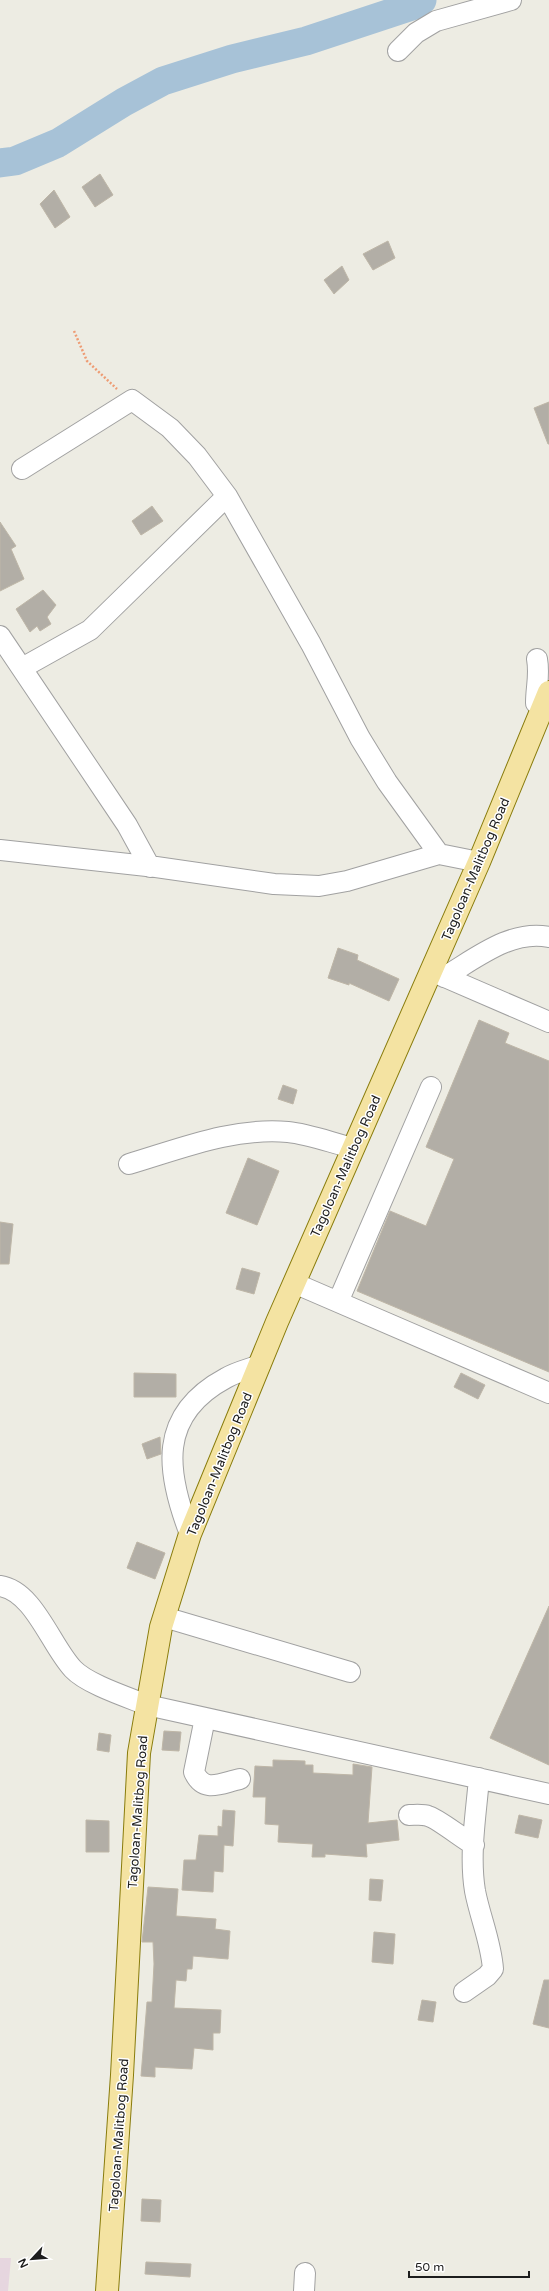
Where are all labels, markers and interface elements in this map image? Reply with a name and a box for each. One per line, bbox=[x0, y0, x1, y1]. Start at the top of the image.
street label: Tagoloan-Malitbog Road bbox=[439, 796, 513, 943]
street label: Tagoloan-Malitbog Road bbox=[307, 1093, 384, 1240]
street label: Tagoloan-Malitbog Road bbox=[184, 1390, 256, 1539]
street label: Tagoloan-Malitbog Road bbox=[125, 1735, 151, 1889]
street label: Tagoloan-Malitbog Road bbox=[106, 2058, 132, 2212]
north arrow bbox=[12, 2239, 52, 2279]
scale bar bbox=[409, 2253, 529, 2279]
text: N bbox=[16, 2256, 31, 2270]
text: 50 m bbox=[415, 2260, 444, 2274]

